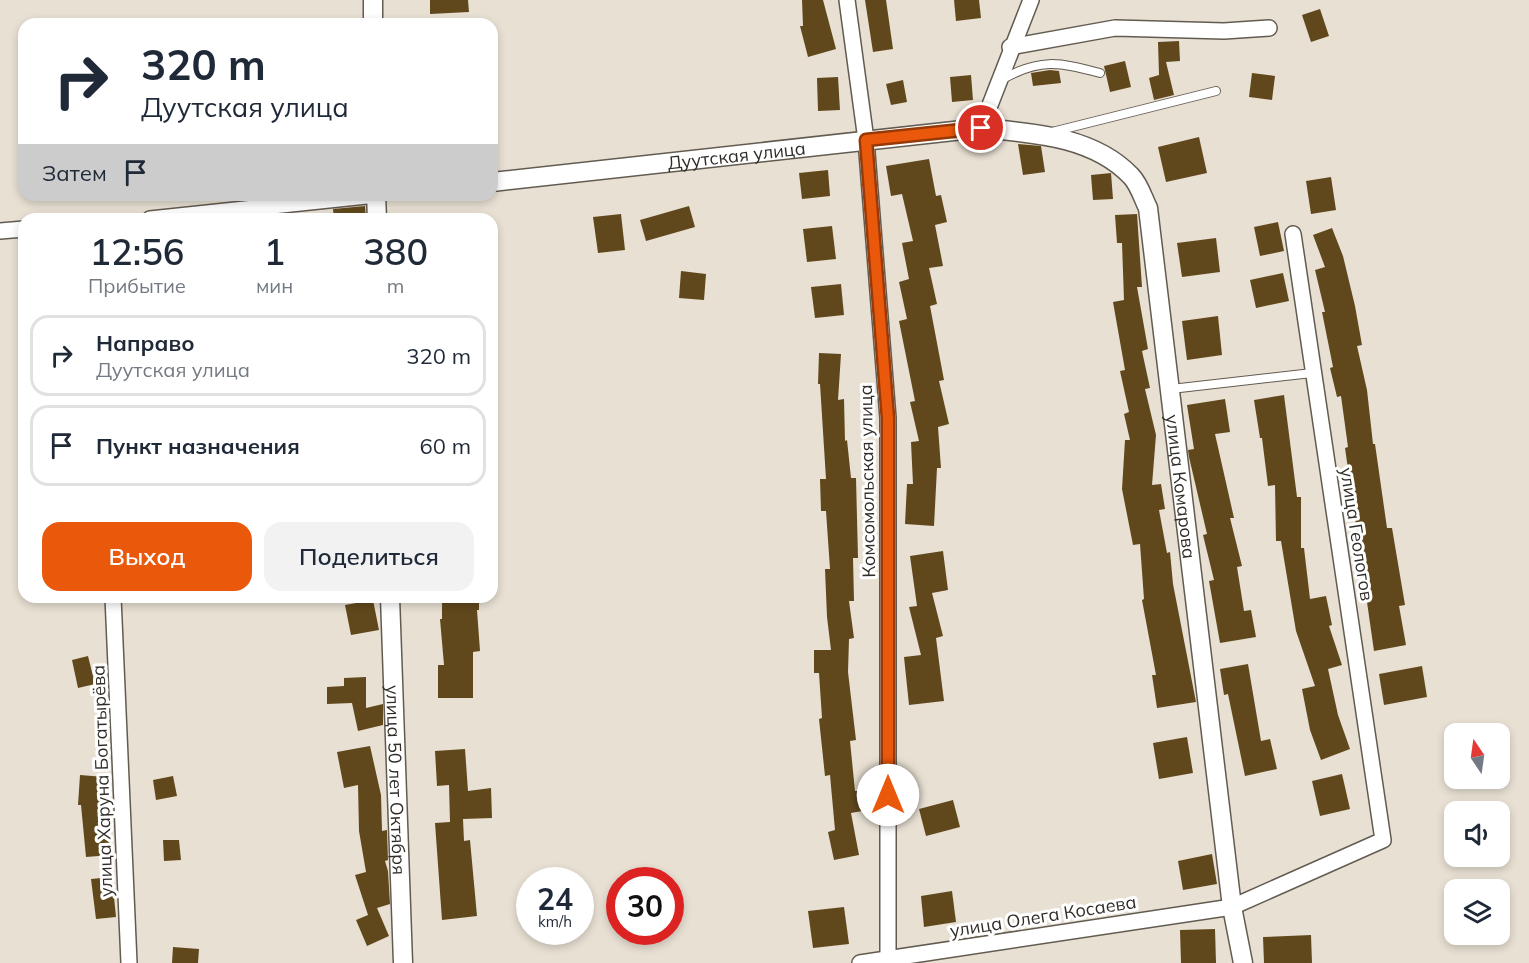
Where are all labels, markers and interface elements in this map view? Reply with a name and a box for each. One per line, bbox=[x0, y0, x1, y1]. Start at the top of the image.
text: 320 m bbox=[141, 38, 266, 91]
icon: right bbox=[42, 42, 120, 120]
text: Дуутская улица bbox=[141, 90, 349, 124]
pin bbox=[955, 102, 1006, 153]
icon: arrive bbox=[964, 111, 997, 144]
street label: Дуутская улица bbox=[666, 136, 807, 174]
icon: arrive bbox=[119, 156, 152, 189]
text: Затем bbox=[42, 159, 107, 187]
text: 12:56 bbox=[89, 229, 184, 274]
text: 1 bbox=[264, 229, 285, 274]
text: 380 bbox=[363, 229, 428, 274]
text: Прибытие bbox=[88, 273, 186, 298]
text: мин bbox=[256, 273, 293, 298]
text: m bbox=[387, 273, 404, 298]
text: Направо bbox=[96, 329, 194, 357]
icon: right bbox=[45, 339, 78, 372]
text: 320 m bbox=[406, 342, 471, 370]
text: Дуутская улица bbox=[96, 357, 250, 382]
street label: Комсомольская улица bbox=[854, 384, 880, 578]
street label: улица Комарова bbox=[1161, 413, 1202, 560]
icon: arrive bbox=[45, 429, 78, 462]
text: Пункт назначения bbox=[96, 432, 300, 460]
text: 60 m bbox=[420, 432, 471, 460]
street label: улица Геологов bbox=[1335, 466, 1379, 602]
button: Выход bbox=[42, 522, 252, 591]
button: Поделиться bbox=[264, 522, 474, 591]
street label: улица Харуна Богатырёва bbox=[86, 665, 118, 897]
street label: улица 50 лет Октября bbox=[382, 685, 411, 875]
north arrow bbox=[1444, 723, 1510, 789]
map controls bbox=[1444, 723, 1510, 945]
position arrow bbox=[856, 763, 920, 827]
button: sound bbox=[1444, 801, 1510, 867]
speed limit sign: 30 bbox=[606, 867, 684, 945]
button: layers bbox=[1444, 879, 1510, 945]
text: 24 bbox=[537, 880, 573, 918]
street label: улица Олега Косаева bbox=[948, 890, 1138, 942]
text: km/h bbox=[538, 912, 572, 931]

